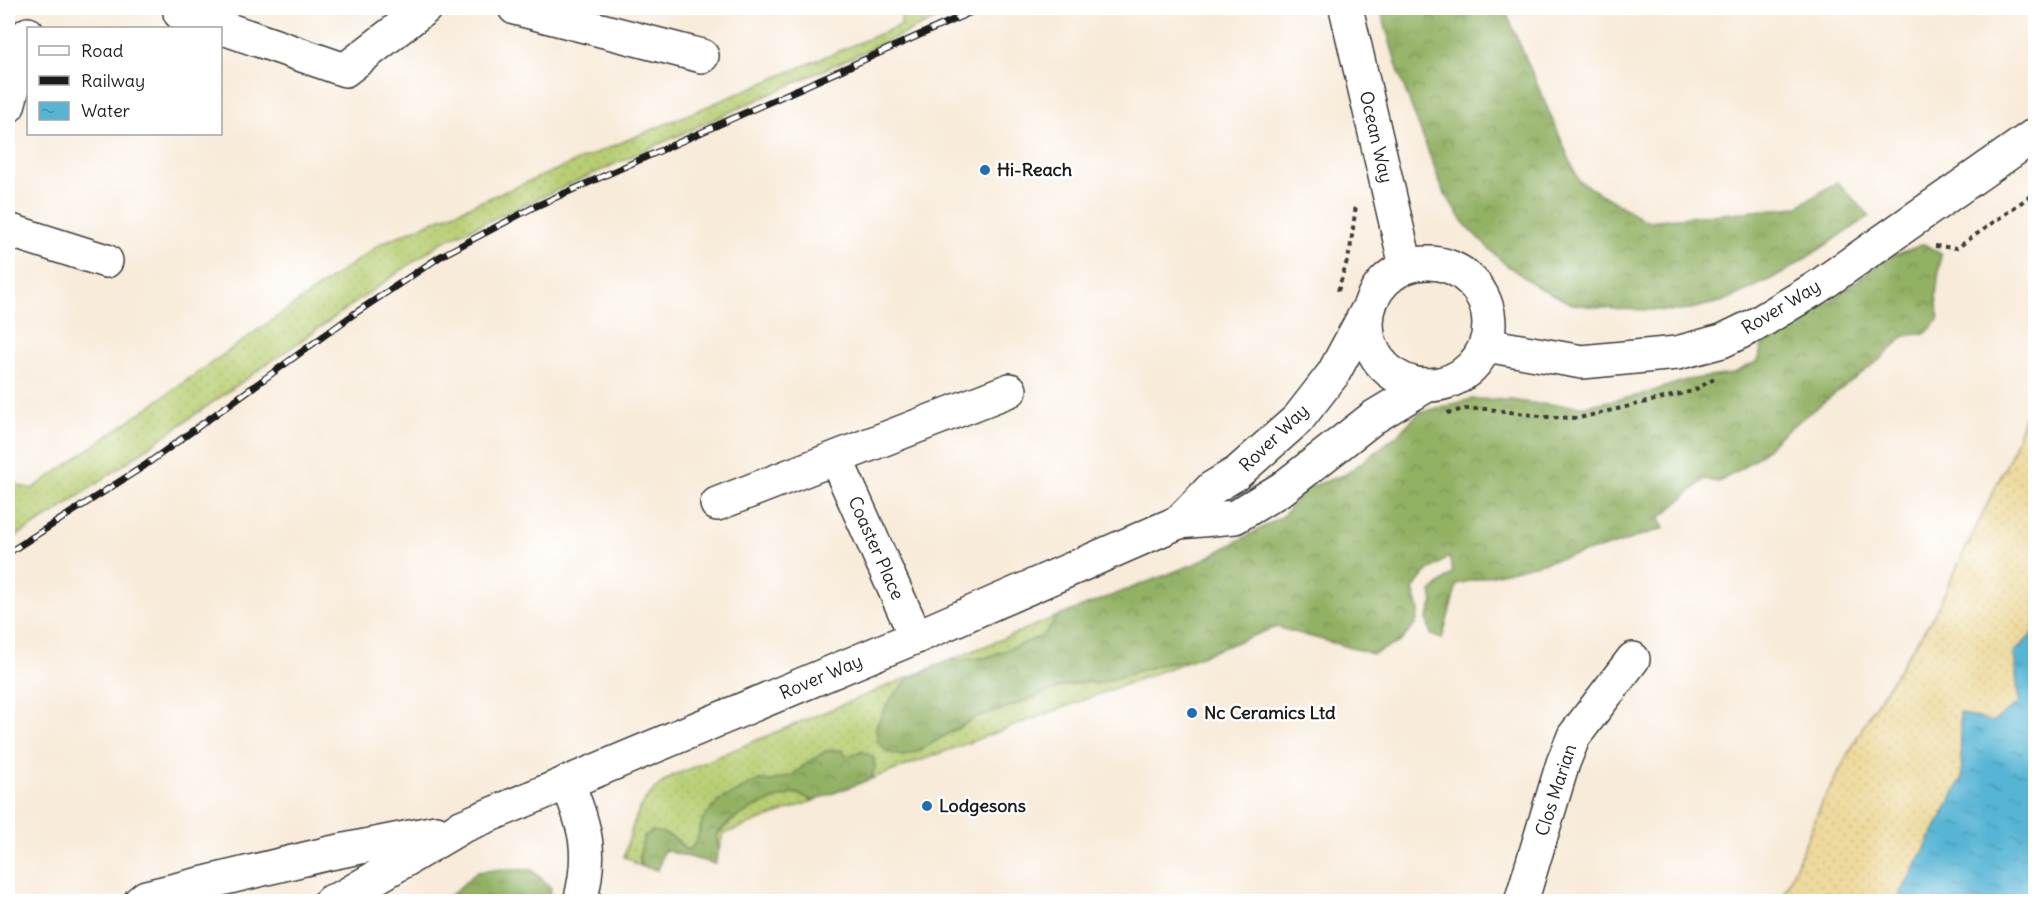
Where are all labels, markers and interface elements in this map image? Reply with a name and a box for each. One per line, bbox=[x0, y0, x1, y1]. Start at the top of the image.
legend bbox=[27, 27, 222, 135]
text: Road bbox=[81, 39, 124, 62]
text: Railway bbox=[81, 69, 145, 92]
street label: Ocean Way bbox=[1355, 89, 1398, 185]
text: Water bbox=[81, 99, 131, 122]
place label: Hi-Reach bbox=[997, 158, 1073, 181]
marker: Hi-Reach bbox=[978, 163, 992, 177]
street label: Rover Way bbox=[1737, 274, 1824, 339]
street label: Rover Way bbox=[1234, 399, 1313, 476]
street label: Coaster Place bbox=[843, 492, 910, 603]
street label: Rover Way bbox=[776, 649, 866, 704]
place label: Nc Ceramics Ltd bbox=[1204, 701, 1336, 724]
marker: Nc Ceramics Ltd bbox=[1185, 706, 1199, 720]
street label: Clos Marian bbox=[1530, 741, 1581, 839]
place label: Lodgesons bbox=[939, 794, 1026, 817]
marker: Lodgesons bbox=[920, 799, 934, 813]

